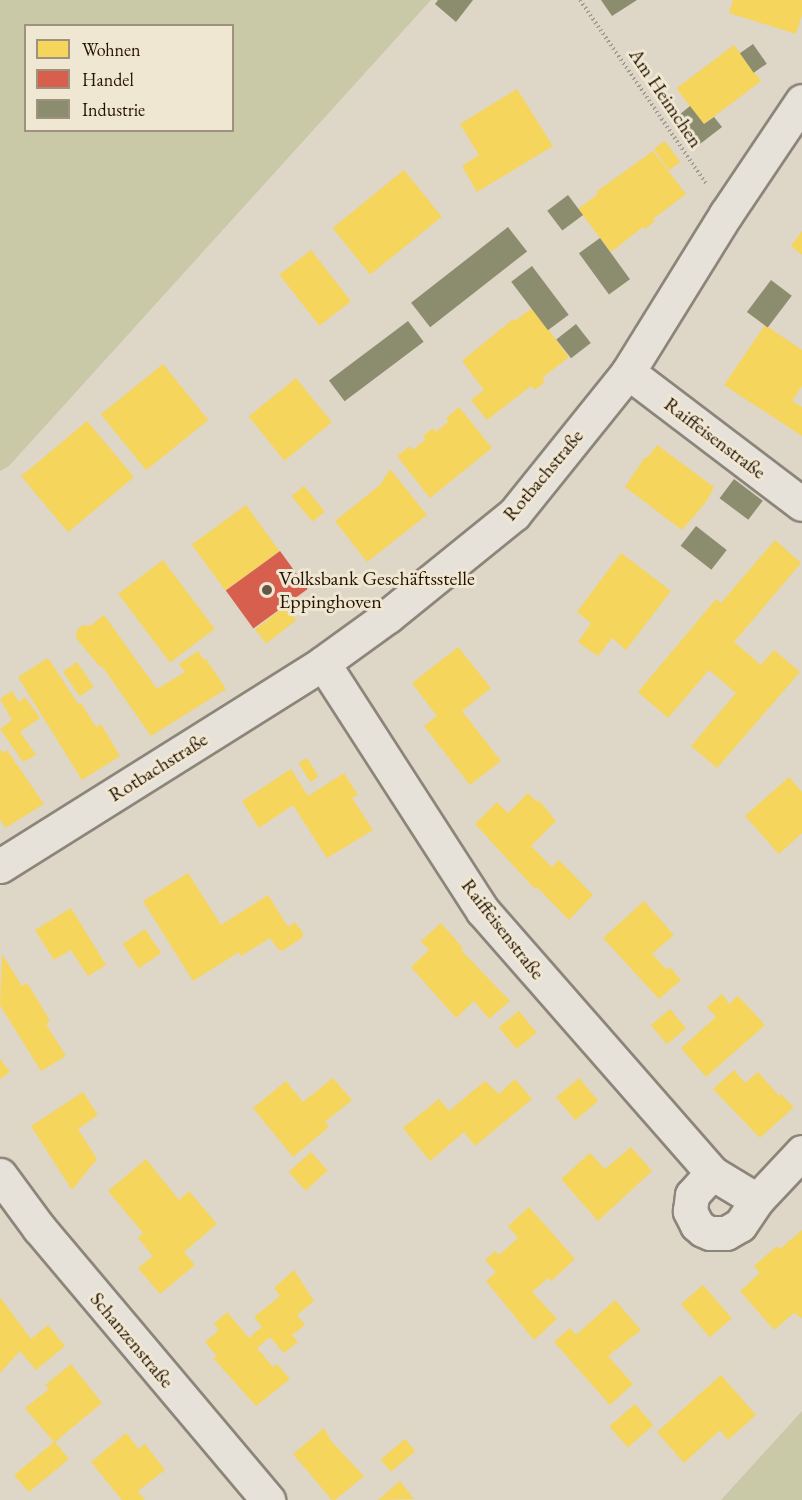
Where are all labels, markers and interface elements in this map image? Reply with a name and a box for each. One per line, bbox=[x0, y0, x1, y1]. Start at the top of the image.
legend bbox=[24, 24, 234, 132]
text: Wohnen bbox=[82, 38, 141, 61]
street label: Am Heimchen bbox=[624, 44, 708, 152]
text: Handel bbox=[82, 68, 134, 91]
text: Industrie bbox=[82, 98, 145, 121]
street label: Raiffeisenstraße bbox=[659, 392, 771, 484]
street label: Rotbachstraße bbox=[498, 424, 588, 526]
place label: Volksbank Geschäftsstelle Eppinghoven bbox=[279, 566, 475, 613]
marker: Volksbank Geschäftsstelle Eppinghoven bbox=[260, 583, 274, 597]
street label: Rotbachstraße bbox=[104, 727, 212, 807]
street label: Raiffeisenstraße bbox=[456, 874, 550, 984]
street label: Schanzenstraße bbox=[85, 1287, 179, 1393]

